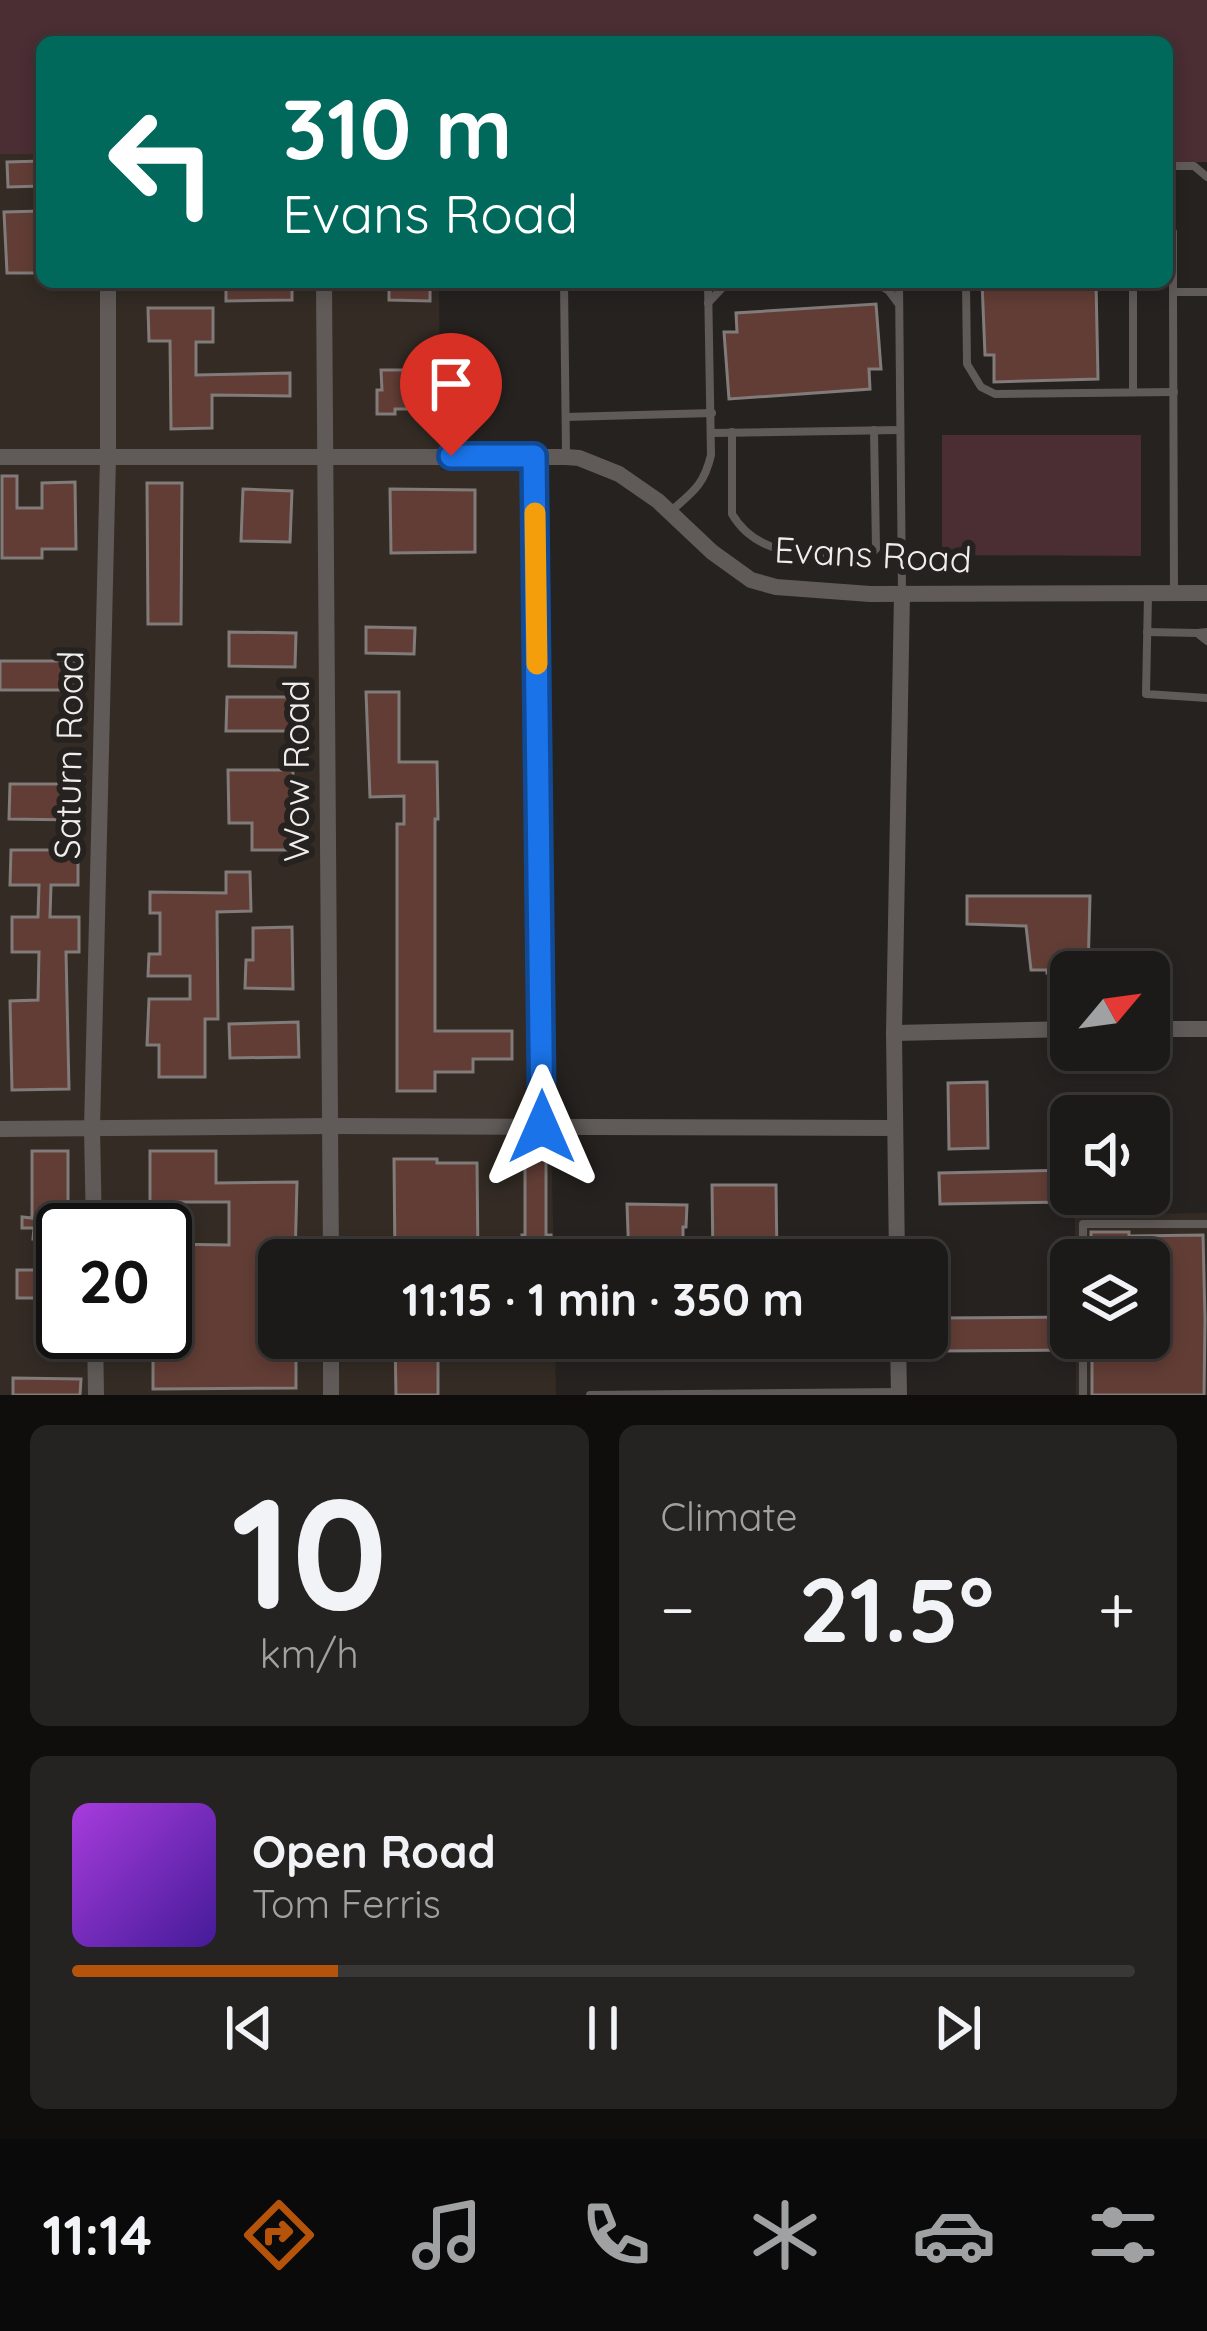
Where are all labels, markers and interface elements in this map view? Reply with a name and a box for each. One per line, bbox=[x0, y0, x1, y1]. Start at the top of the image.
text: 310 m bbox=[282, 75, 512, 180]
icon: left bbox=[84, 84, 240, 240]
text: Evans Road bbox=[282, 179, 578, 247]
pin bbox=[400, 333, 502, 456]
icon: arrive bbox=[418, 351, 484, 417]
street label: Evans Road bbox=[773, 526, 973, 582]
street label: Saturn Road bbox=[44, 650, 92, 860]
street label: Wow Road bbox=[273, 680, 318, 862]
north arrow bbox=[1050, 951, 1170, 1071]
map controls bbox=[1050, 951, 1170, 1359]
position arrow bbox=[479, 1064, 605, 1190]
button: sound bbox=[1050, 1095, 1170, 1215]
speed limit sign: 20 bbox=[36, 1203, 192, 1359]
button: layers bbox=[1050, 1239, 1170, 1359]
text: 11:15 · 1 min · 350 m bbox=[402, 1271, 804, 1327]
text: 10 bbox=[231, 1453, 387, 1648]
text: Climate bbox=[661, 1492, 798, 1541]
text: 21.5° bbox=[798, 1552, 994, 1665]
text: − bbox=[661, 1567, 695, 1650]
text: + bbox=[1098, 1567, 1135, 1650]
text: km/h bbox=[260, 1629, 359, 1678]
text: Open Road bbox=[252, 1823, 496, 1879]
text: Tom Ferris bbox=[252, 1879, 441, 1928]
icon: previous bbox=[216, 1995, 282, 2061]
icon: pause bbox=[570, 1995, 636, 2061]
icon: next bbox=[925, 1995, 991, 2061]
icon: directions bbox=[237, 2193, 321, 2277]
icon: music bbox=[405, 2193, 489, 2277]
icon: phone bbox=[574, 2193, 658, 2277]
icon: climate bbox=[743, 2193, 827, 2277]
icon: car bbox=[912, 2193, 996, 2277]
icon: filters bbox=[1081, 2193, 1165, 2277]
text: 11:14 bbox=[42, 2201, 152, 2269]

